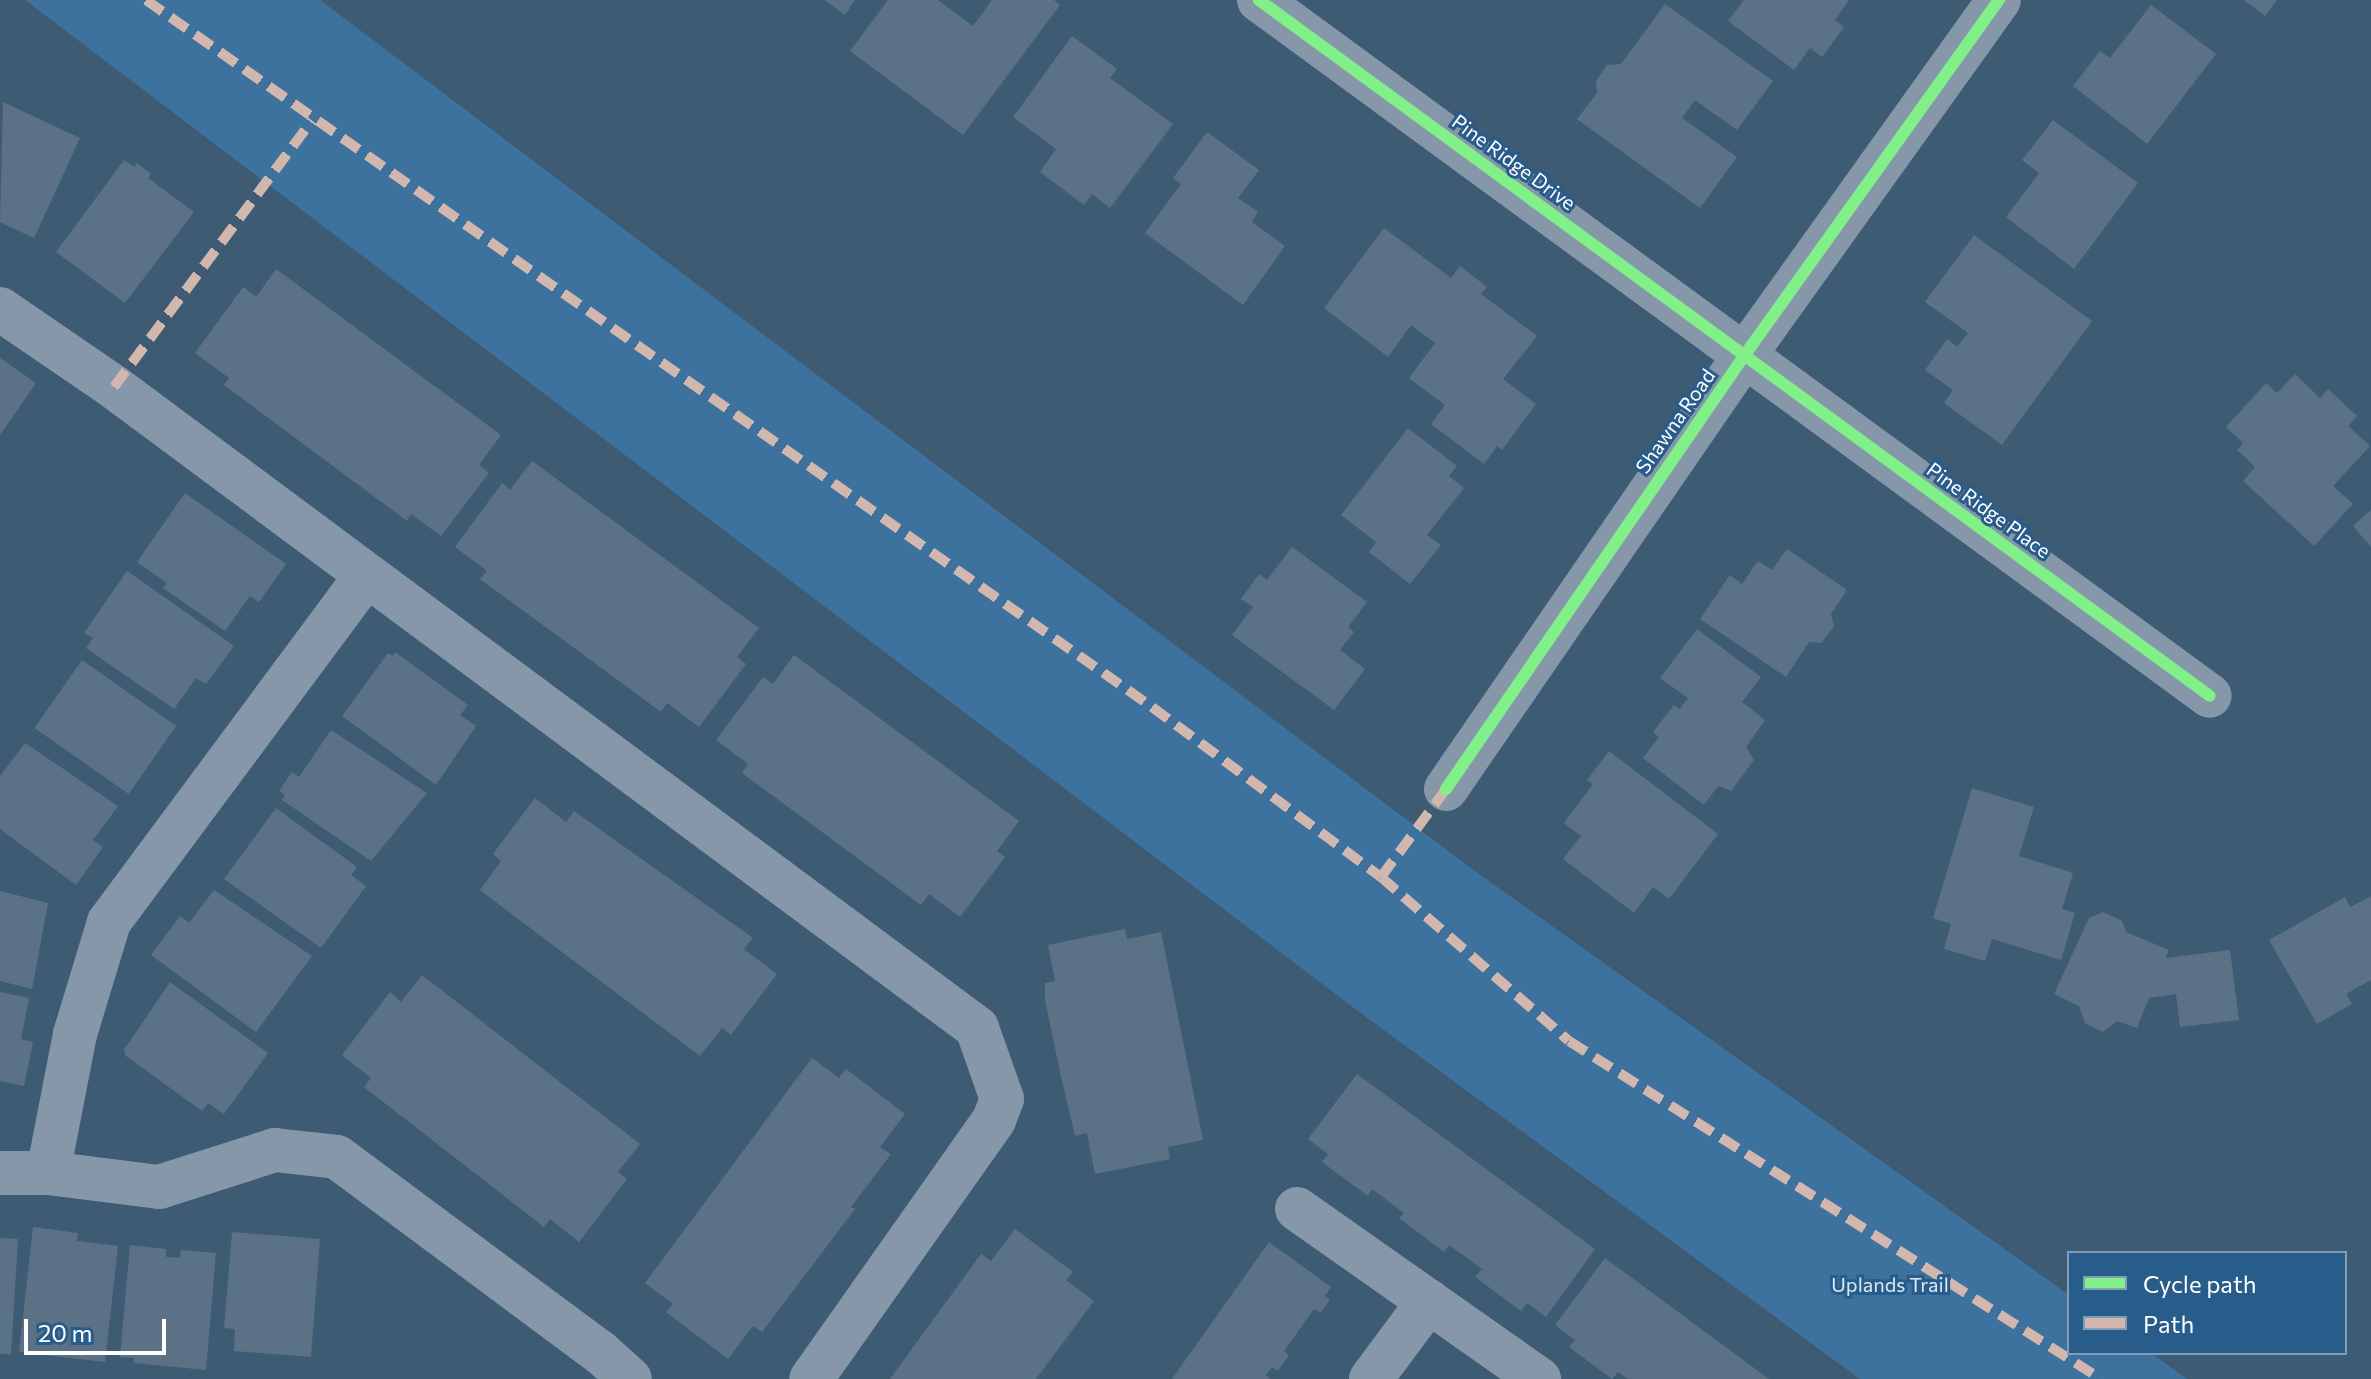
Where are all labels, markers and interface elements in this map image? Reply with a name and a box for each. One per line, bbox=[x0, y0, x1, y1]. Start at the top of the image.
street label: Pine Ridge Drive bbox=[1448, 109, 1580, 215]
street label: Shawna Road bbox=[1630, 364, 1720, 478]
street label: Pine Ridge Place bbox=[1922, 457, 2056, 563]
legend bbox=[2067, 1251, 2347, 1355]
text: Cycle path bbox=[2143, 1269, 2257, 1298]
park label: Uplands Trail bbox=[1831, 1272, 1949, 1296]
scale bar bbox=[28, 1303, 170, 1353]
text: Path bbox=[2143, 1309, 2194, 1338]
text: 20 m bbox=[38, 1318, 92, 1347]

